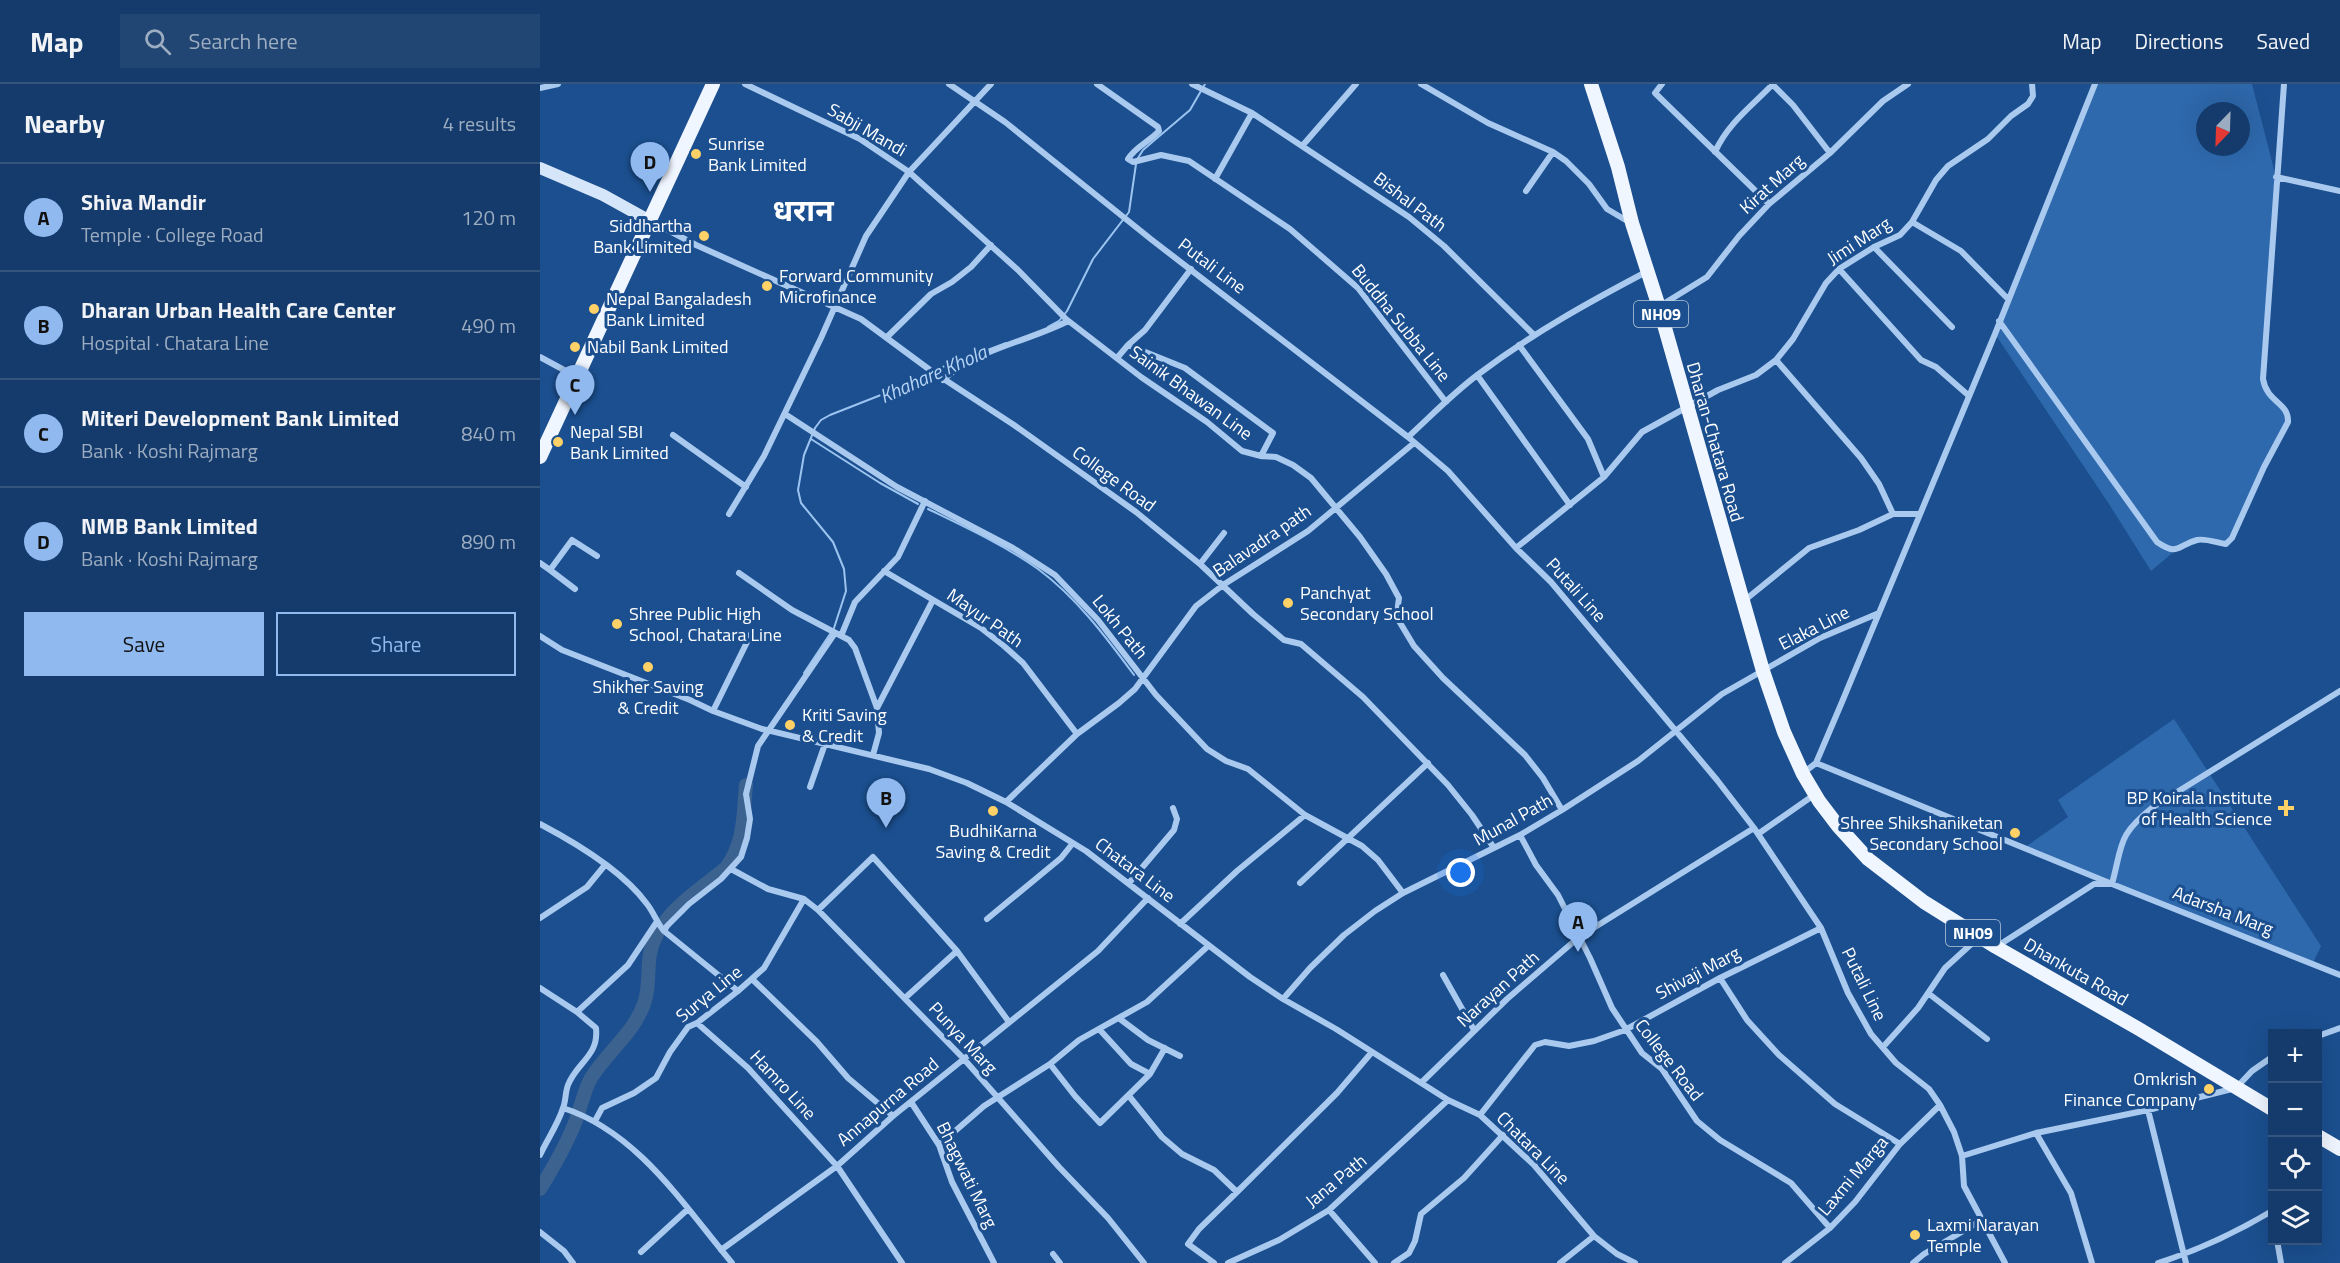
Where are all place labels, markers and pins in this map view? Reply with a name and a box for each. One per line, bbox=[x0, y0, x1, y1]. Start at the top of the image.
place label: Sunrise Bank Limited bbox=[708, 130, 807, 178]
pin: D bbox=[630, 142, 670, 192]
marker: Sunrise Bank Limited bbox=[689, 147, 703, 161]
place label: Siddhartha Bank Limited bbox=[593, 212, 692, 260]
marker: Siddhartha Bank Limited bbox=[697, 229, 711, 243]
place label: Forward Community Microfinance bbox=[779, 262, 934, 310]
marker: Forward Community Microfinance bbox=[760, 279, 774, 293]
place label: Nepal Bangaladesh Bank Limited bbox=[606, 285, 752, 333]
marker: Nepal Bangaladesh Bank Limited bbox=[587, 302, 601, 316]
place label: Nabil Bank Limited bbox=[587, 333, 729, 360]
marker: Nabil Bank Limited bbox=[568, 340, 582, 354]
pin: C bbox=[555, 366, 594, 415]
place label: Nepal SBI Bank Limited bbox=[570, 418, 669, 466]
marker: Nepal SBI Bank Limited bbox=[551, 435, 565, 449]
place label: Panchyat Secondary School bbox=[1300, 579, 1434, 627]
marker: Panchyat Secondary School bbox=[1281, 596, 1295, 610]
place label: Shree Public High School, Chatara Line bbox=[629, 600, 782, 648]
marker: Shree Public High School, Chatara Line bbox=[610, 617, 624, 631]
marker: Shikher Saving & Credit bbox=[641, 660, 655, 674]
place label: Shikher Saving & Credit bbox=[592, 673, 704, 721]
place label: Kriti Saving & Credit bbox=[802, 701, 887, 749]
marker: Kriti Saving & Credit bbox=[783, 718, 797, 732]
pin: B bbox=[866, 778, 906, 828]
place label: BP Koirala Institute of Health Science bbox=[2126, 784, 2272, 832]
marker: BP Koirala Institute of Health Science bbox=[2277, 799, 2295, 817]
marker: BudhiKarna Saving & Credit bbox=[986, 804, 1000, 818]
place label: Shree Shikshaniketan Secondary School bbox=[1840, 809, 2003, 857]
place label: BudhiKarna Saving & Credit bbox=[935, 817, 1051, 865]
marker: Shree Shikshaniketan Secondary School bbox=[2008, 826, 2022, 840]
pin: A bbox=[1558, 902, 1598, 952]
place label: Omkrish Finance Company bbox=[2064, 1065, 2197, 1113]
marker: Omkrish Finance Company bbox=[2202, 1082, 2216, 1096]
place label: Laxmi Narayan Temple bbox=[1927, 1211, 2039, 1259]
marker: Laxmi Narayan Temple bbox=[1908, 1228, 1922, 1242]

